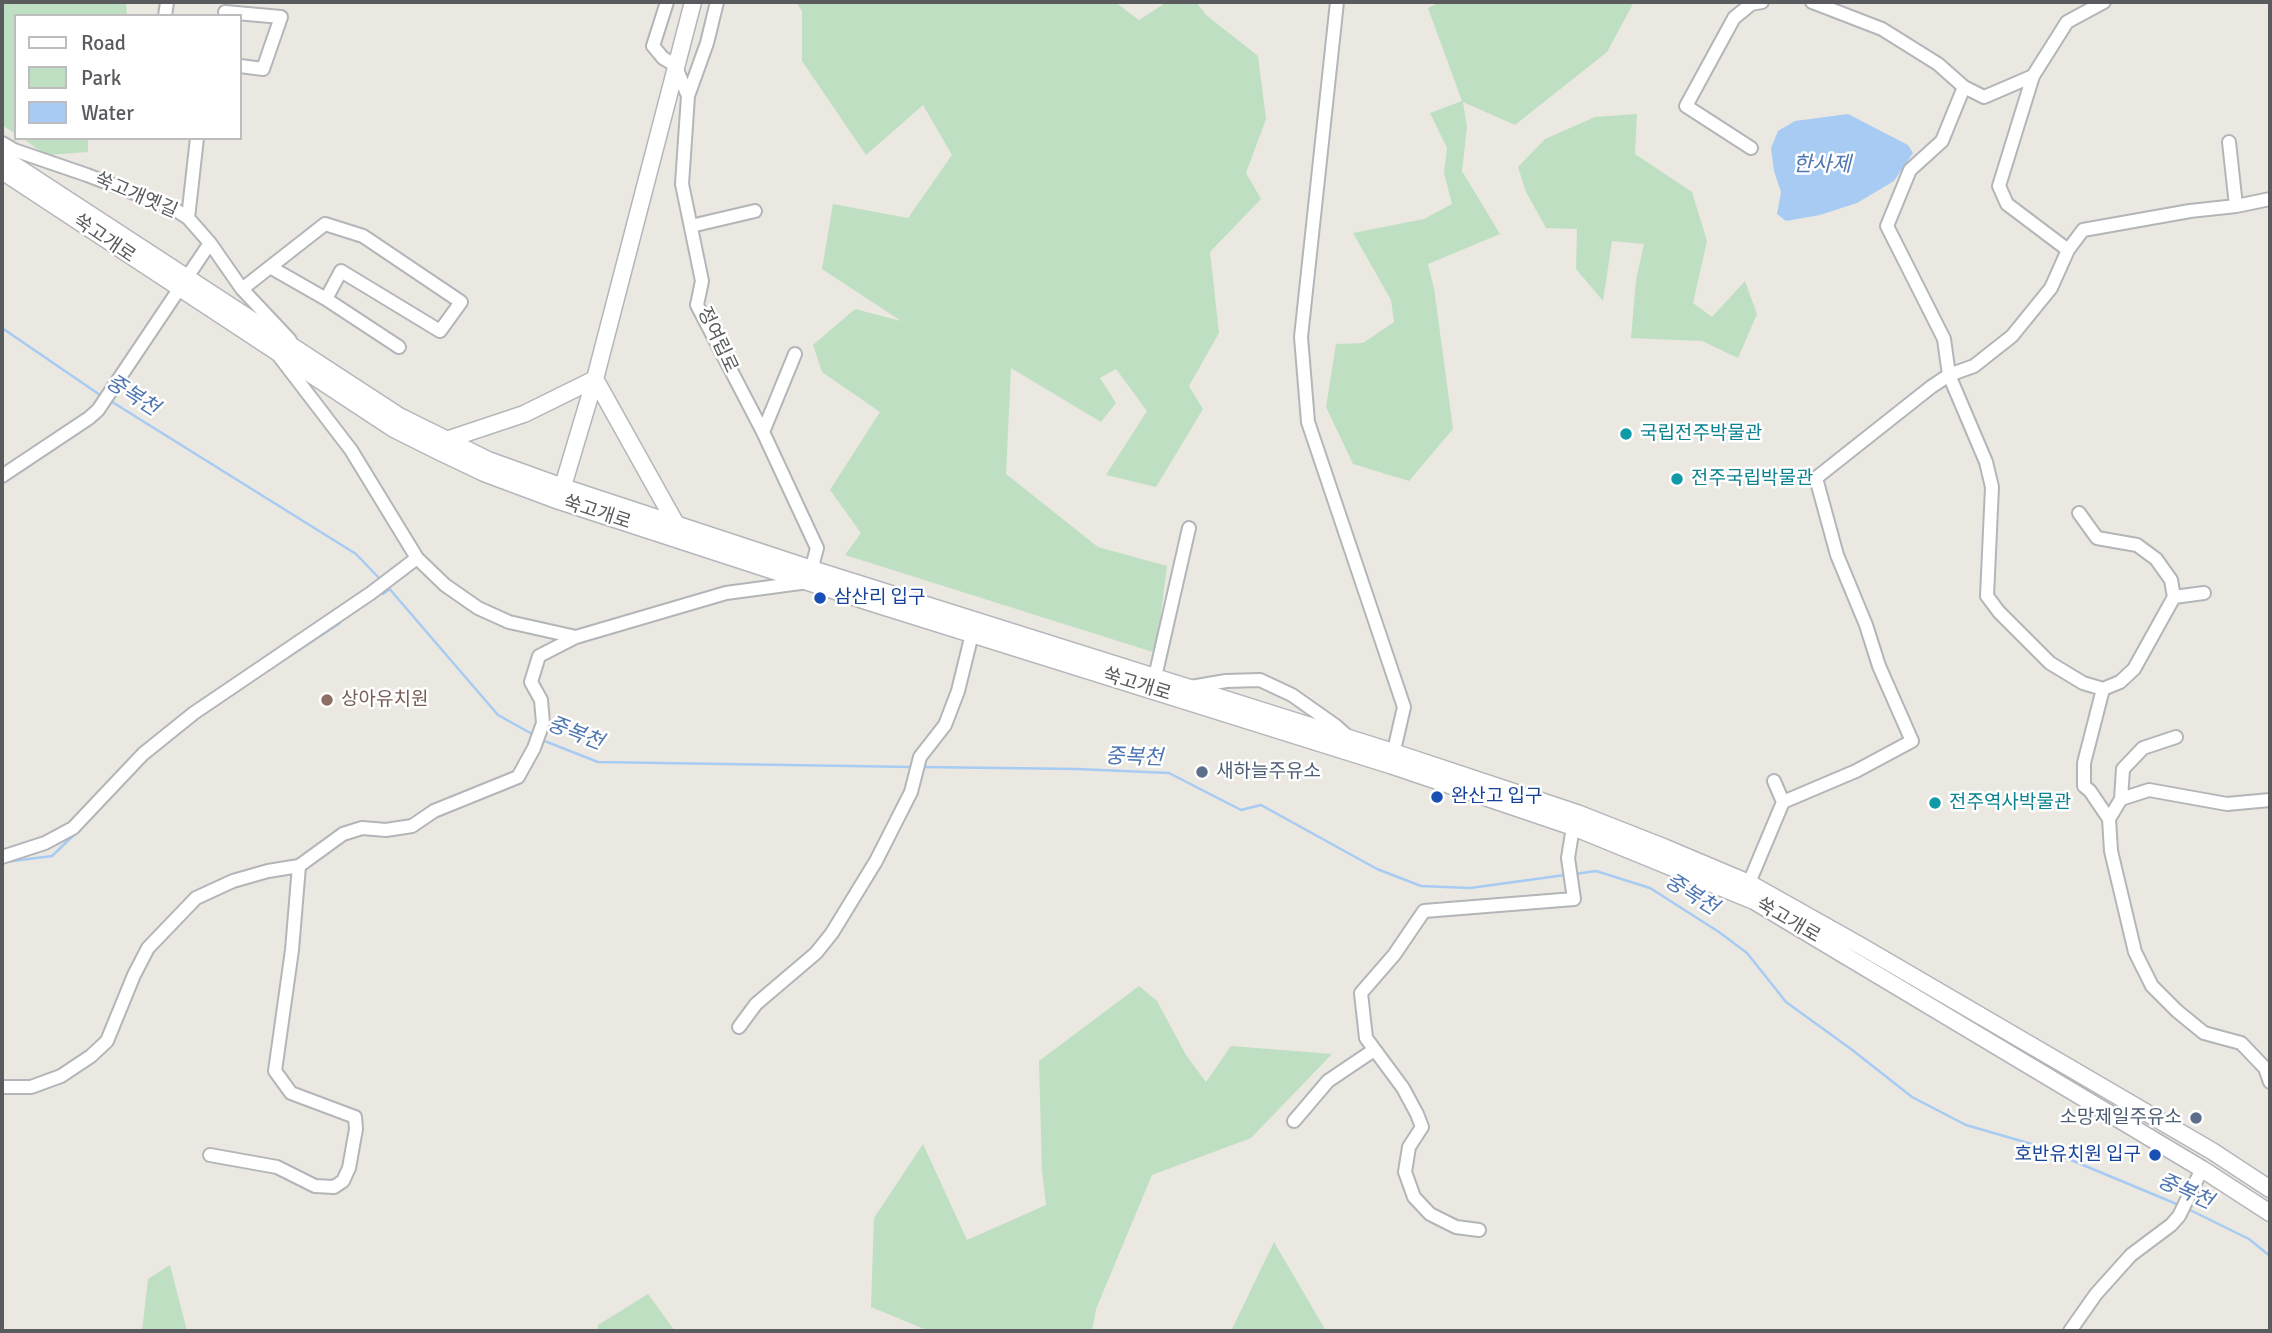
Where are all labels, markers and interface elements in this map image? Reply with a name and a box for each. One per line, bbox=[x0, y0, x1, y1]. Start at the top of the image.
legend bbox=[14, 14, 242, 140]
text: Road bbox=[81, 30, 126, 56]
text: Park bbox=[81, 65, 121, 91]
text: Water bbox=[81, 100, 134, 126]
water label: 한사제 bbox=[1793, 152, 1851, 178]
street label: 쑥고개옛길 bbox=[91, 168, 181, 224]
street label: 쑥고개로 bbox=[69, 210, 139, 268]
street label: 정여립로 bbox=[692, 303, 742, 377]
water label: 중복천 bbox=[101, 370, 163, 422]
place label: 국립전주박물관 bbox=[1640, 423, 1762, 445]
marker: 국립전주박물관 bbox=[1618, 426, 1634, 442]
place label: 전주국립박물관 bbox=[1691, 468, 1813, 490]
marker: 전주국립박물관 bbox=[1669, 471, 1685, 487]
street label: 쑥고개로 bbox=[560, 491, 634, 535]
place label: 삼산리 입구 bbox=[834, 587, 926, 609]
marker: 삼산리 입구 bbox=[812, 590, 828, 606]
street label: 쑥고개로 bbox=[1100, 664, 1174, 706]
place label: 상아유치원 bbox=[341, 689, 428, 711]
marker: 상아유치원 bbox=[319, 692, 335, 708]
water label: 중복천 bbox=[543, 712, 607, 756]
water label: 중복천 bbox=[1105, 744, 1163, 772]
place label: 새하늘주유소 bbox=[1216, 761, 1321, 783]
marker: 새하늘주유소 bbox=[1194, 764, 1210, 780]
place label: 완산고 입구 bbox=[1451, 786, 1543, 808]
marker: 완산고 입구 bbox=[1429, 789, 1445, 805]
place label: 전주역사박물관 bbox=[1949, 792, 2071, 814]
marker: 전주역사박물관 bbox=[1927, 795, 1943, 811]
water label: 중복천 bbox=[1660, 869, 1722, 921]
street label: 쑥고개로 bbox=[1752, 894, 1824, 948]
place label: 소망제일주유소 bbox=[2060, 1107, 2182, 1129]
marker: 소망제일주유소 bbox=[2188, 1110, 2204, 1126]
place label: 호반유치원 입구 bbox=[2014, 1144, 2141, 1166]
marker: 호반유치원 입구 bbox=[2147, 1147, 2163, 1163]
water label: 중복천 bbox=[2153, 1169, 2217, 1215]

